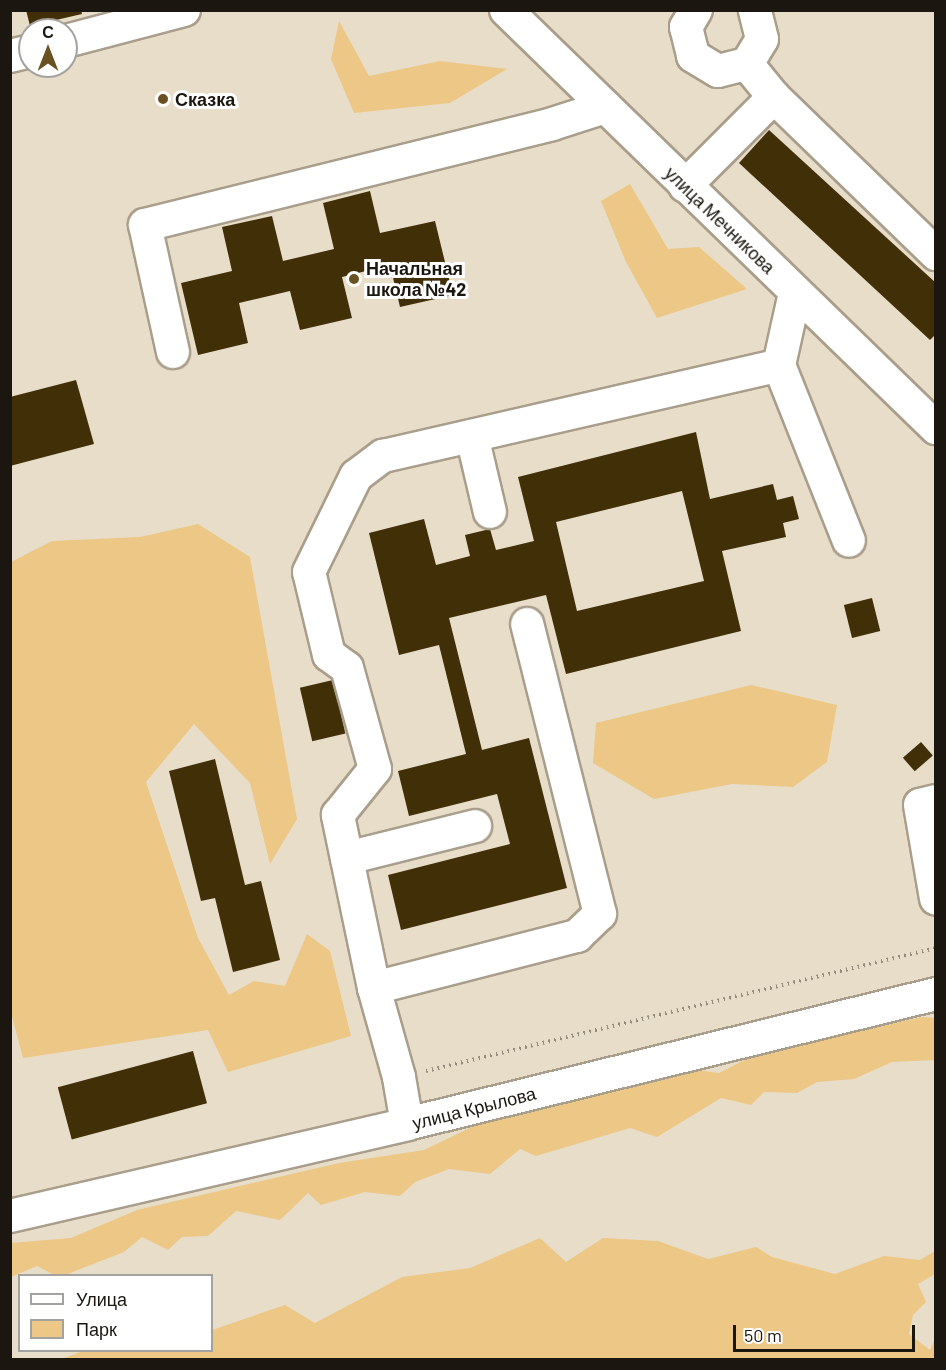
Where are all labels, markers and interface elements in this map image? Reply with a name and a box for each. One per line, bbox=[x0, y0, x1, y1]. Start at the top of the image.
north arrow bbox=[18, 18, 78, 78]
text: С bbox=[42, 22, 54, 41]
place label: Сказка bbox=[175, 88, 235, 110]
marker: Сказка bbox=[156, 92, 170, 106]
street label: улица Мечникова bbox=[661, 162, 779, 278]
place label: Начальная школа №42 bbox=[366, 258, 466, 300]
marker: Начальная школа №42 bbox=[347, 272, 361, 286]
street label: улица Крылова bbox=[410, 1082, 538, 1134]
legend bbox=[18, 1274, 213, 1352]
text: Улица bbox=[76, 1288, 127, 1310]
scale bar bbox=[736, 1313, 918, 1351]
text: Парк bbox=[76, 1318, 117, 1340]
text: 50 m bbox=[744, 1324, 782, 1346]

